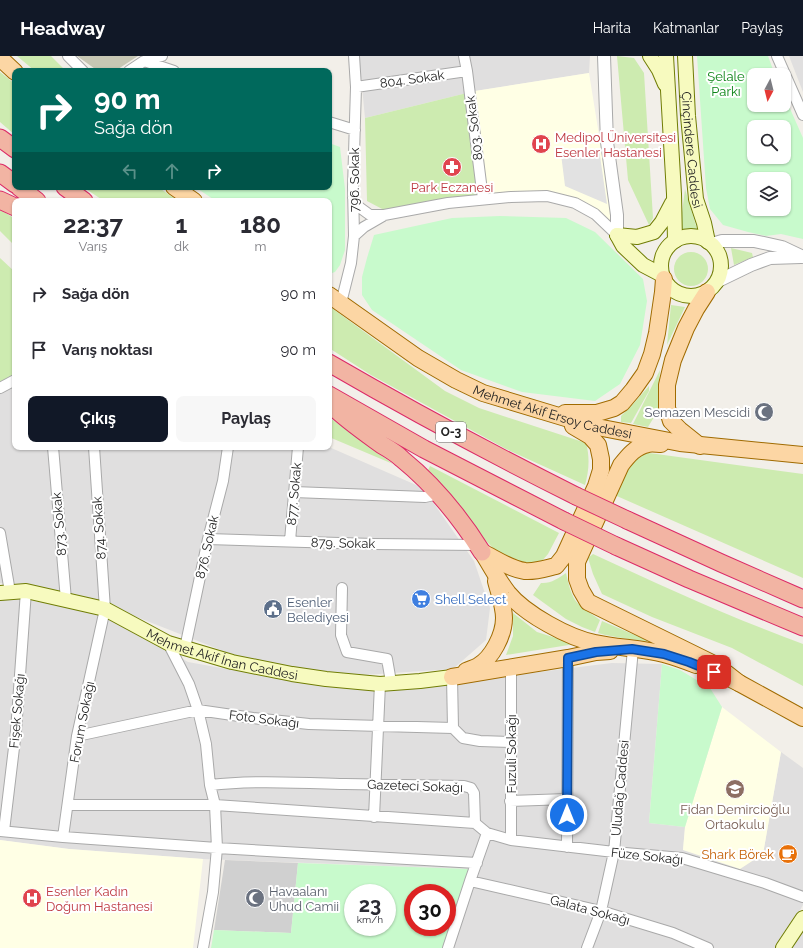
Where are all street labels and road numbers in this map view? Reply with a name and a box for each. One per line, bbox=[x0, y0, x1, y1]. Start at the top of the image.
street label: 804. Sokak bbox=[379, 67, 445, 91]
street label: Çinçindere Caddesi bbox=[679, 91, 706, 210]
street label: 803. Sokak bbox=[463, 95, 485, 161]
street label: 796. Sokak bbox=[347, 148, 362, 212]
street label: Mehmet Akif Ersoy Caddesi bbox=[471, 382, 633, 441]
road number: O-3 bbox=[436, 422, 466, 442]
street label: 877. Sokak bbox=[284, 462, 304, 526]
street label: 873. Sokak bbox=[49, 491, 69, 556]
street label: 874. Sokak bbox=[89, 496, 109, 560]
street label: 876. Sokak bbox=[192, 514, 222, 580]
street label: 879. Sokak bbox=[311, 535, 375, 551]
street label: Mehmet Akif İnan Caddesi bbox=[144, 625, 299, 682]
street label: Fişek Sokağı bbox=[6, 673, 28, 749]
street label: Forum Sokağı bbox=[67, 680, 97, 764]
street label: Foto Sokağı bbox=[228, 707, 300, 731]
street label: Fuzuli Sokağı bbox=[504, 714, 519, 794]
street label: Uludağ Caddesi bbox=[608, 739, 632, 837]
street label: Gazeteci Sokağı bbox=[367, 777, 463, 795]
street label: Füze Sokağı bbox=[610, 845, 684, 867]
street label: Galata Sokağı bbox=[548, 892, 632, 928]

